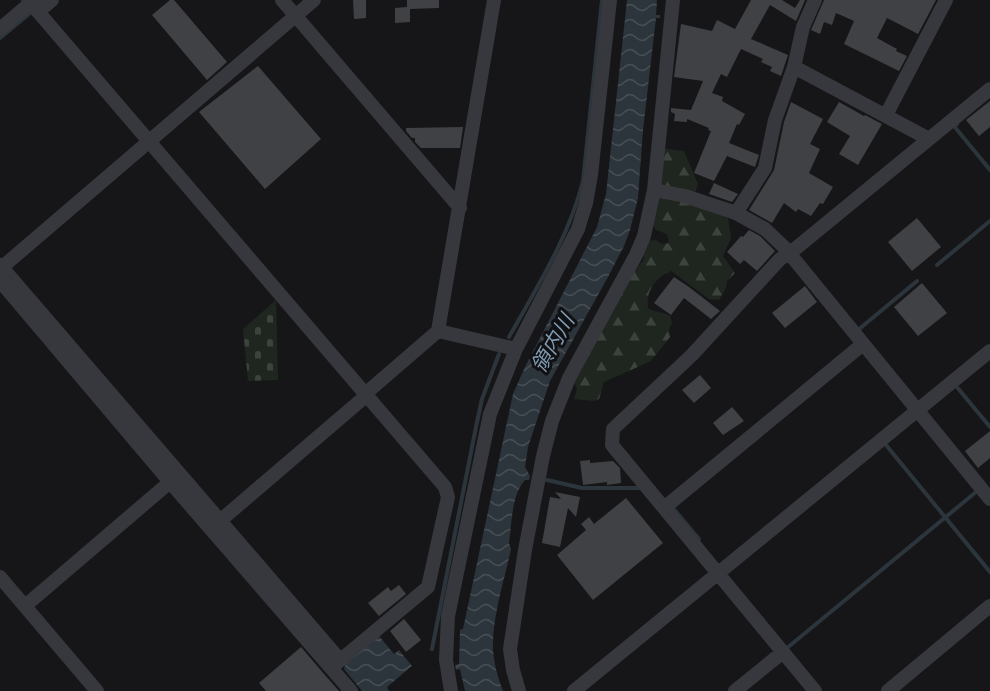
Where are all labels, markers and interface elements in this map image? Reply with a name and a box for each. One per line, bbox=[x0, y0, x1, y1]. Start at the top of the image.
water label: 領内川 bbox=[524, 307, 581, 377]

